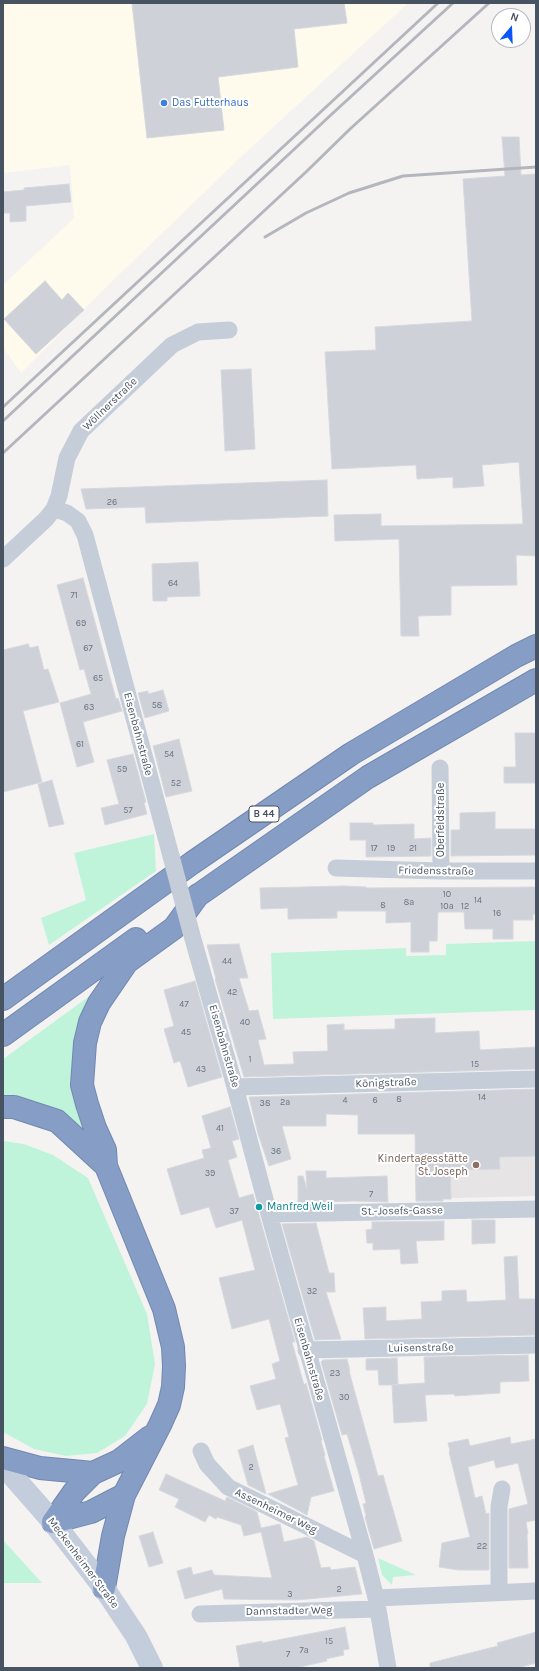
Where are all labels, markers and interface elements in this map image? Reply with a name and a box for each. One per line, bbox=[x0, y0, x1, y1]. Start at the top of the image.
north arrow bbox=[491, 8, 531, 48]
text: N bbox=[509, 10, 521, 25]
place label: Das Futterhaus bbox=[172, 96, 249, 110]
marker: Das Futterhaus bbox=[159, 98, 169, 108]
street label: Wöllnerstraße bbox=[80, 375, 140, 433]
house number: 26 bbox=[107, 497, 117, 507]
house number: 64 bbox=[168, 578, 178, 588]
house number: 71 bbox=[70, 590, 78, 600]
house number: 69 bbox=[76, 618, 86, 628]
house number: 67 bbox=[83, 643, 93, 653]
house number: 65 bbox=[93, 673, 103, 683]
street label: Eisenbahnstraße bbox=[121, 691, 155, 777]
house number: 58 bbox=[152, 700, 162, 710]
house number: 63 bbox=[84, 702, 94, 712]
house number: 61 bbox=[76, 739, 84, 749]
house number: 54 bbox=[164, 749, 174, 759]
house number: 59 bbox=[117, 764, 127, 774]
house number: 52 bbox=[171, 778, 181, 788]
street label: Oberfeldstraße bbox=[434, 783, 448, 857]
house number: 57 bbox=[123, 805, 133, 815]
road number: B 44 bbox=[249, 806, 279, 822]
house number: 17 bbox=[370, 843, 378, 853]
house number: 19 bbox=[387, 843, 395, 853]
house number: 21 bbox=[409, 843, 417, 853]
street label: Friedensstraße bbox=[398, 864, 474, 878]
house number: 10 bbox=[443, 889, 451, 899]
house number: 14 bbox=[474, 895, 482, 905]
house number: 8a bbox=[404, 897, 414, 907]
house number: 8 bbox=[380, 900, 386, 910]
house number: 10a bbox=[440, 901, 454, 911]
house number: 12 bbox=[461, 901, 469, 911]
house number: 16 bbox=[493, 908, 501, 918]
house number: 44 bbox=[222, 956, 232, 966]
house number: 42 bbox=[227, 987, 237, 997]
house number: 47 bbox=[179, 999, 189, 1009]
street label: Eisenbahnstraße bbox=[206, 1003, 242, 1089]
house number: 40 bbox=[240, 1017, 250, 1027]
house number: 45 bbox=[181, 1027, 191, 1037]
house number: 1 bbox=[249, 1054, 251, 1064]
house number: 15 bbox=[471, 1059, 479, 1069]
house number: 43 bbox=[196, 1064, 206, 1074]
street label: Königstraße bbox=[355, 1075, 417, 1091]
house number: 14 bbox=[478, 1092, 486, 1102]
house number: 8 bbox=[396, 1094, 402, 1104]
house number: 4 bbox=[342, 1095, 348, 1105]
house number: 6 bbox=[372, 1095, 378, 1105]
house number: 2a bbox=[280, 1097, 290, 1107]
house number: 38 bbox=[260, 1098, 270, 1108]
house number: 41 bbox=[216, 1123, 224, 1133]
house number: 36 bbox=[271, 1146, 281, 1156]
place label: Kindertagesstätte St. Joseph bbox=[378, 1152, 468, 1178]
marker: Kindertagesstätte St. Joseph bbox=[471, 1160, 481, 1170]
house number: 39 bbox=[205, 1168, 215, 1178]
house number: 7 bbox=[369, 1189, 373, 1199]
place label: Manfred Weil bbox=[267, 1200, 333, 1214]
marker: Manfred Weil bbox=[254, 1202, 264, 1212]
street label: St.-Josefs-Gasse bbox=[361, 1204, 443, 1218]
house number: 37 bbox=[229, 1206, 239, 1216]
house number: 32 bbox=[307, 1286, 317, 1296]
street label: Eisenbahnstraße bbox=[291, 1316, 327, 1402]
street label: Luisenstraße bbox=[388, 1341, 454, 1355]
house number: 23 bbox=[330, 1368, 340, 1378]
house number: 30 bbox=[339, 1392, 349, 1402]
house number: 2 bbox=[248, 1462, 254, 1472]
street label: Assenheimer Weg bbox=[233, 1485, 319, 1537]
street label: Meckenheimer Straße bbox=[44, 1515, 122, 1611]
house number: 22 bbox=[477, 1541, 487, 1551]
house number: 2 bbox=[336, 1584, 342, 1594]
house number: 3 bbox=[287, 1589, 293, 1599]
street label: Dannstadter Weg bbox=[245, 1604, 333, 1618]
house number: 15 bbox=[325, 1636, 333, 1646]
house number: 7a bbox=[299, 1645, 309, 1655]
house number: 7 bbox=[286, 1649, 290, 1659]

